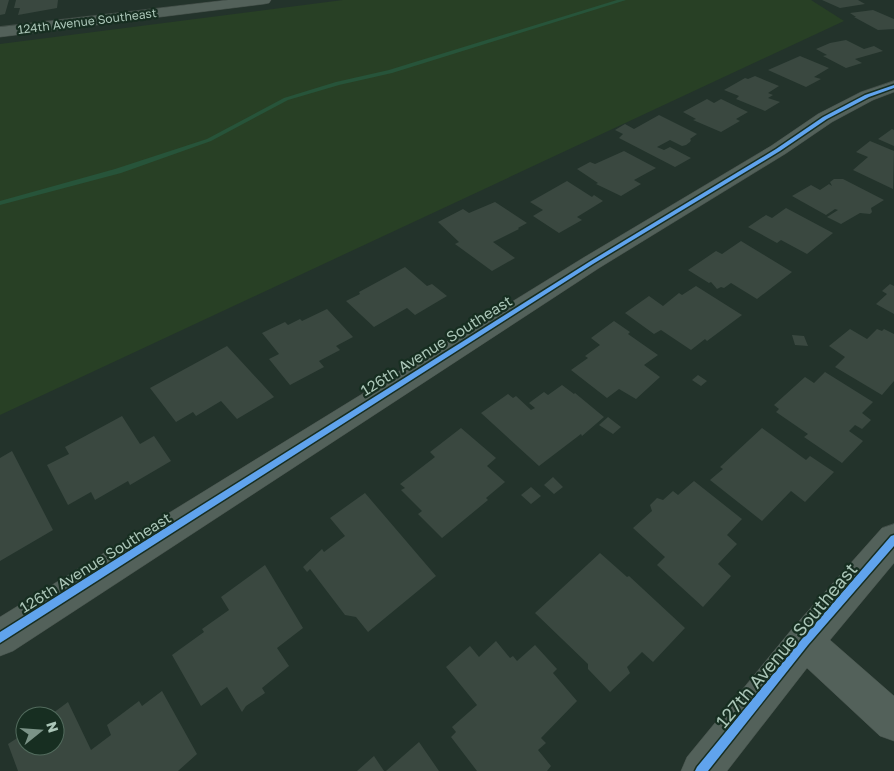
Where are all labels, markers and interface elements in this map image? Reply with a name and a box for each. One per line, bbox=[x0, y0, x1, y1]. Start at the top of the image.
street label: 124th Avenue Southeast bbox=[17, 5, 158, 37]
street label: 126th Avenue Southeast bbox=[357, 291, 515, 399]
street label: 126th Avenue Southeast bbox=[16, 508, 174, 616]
street label: 127th Avenue Southeast bbox=[711, 558, 861, 732]
north arrow bbox=[15, 706, 65, 756]
text: N bbox=[43, 719, 63, 735]

